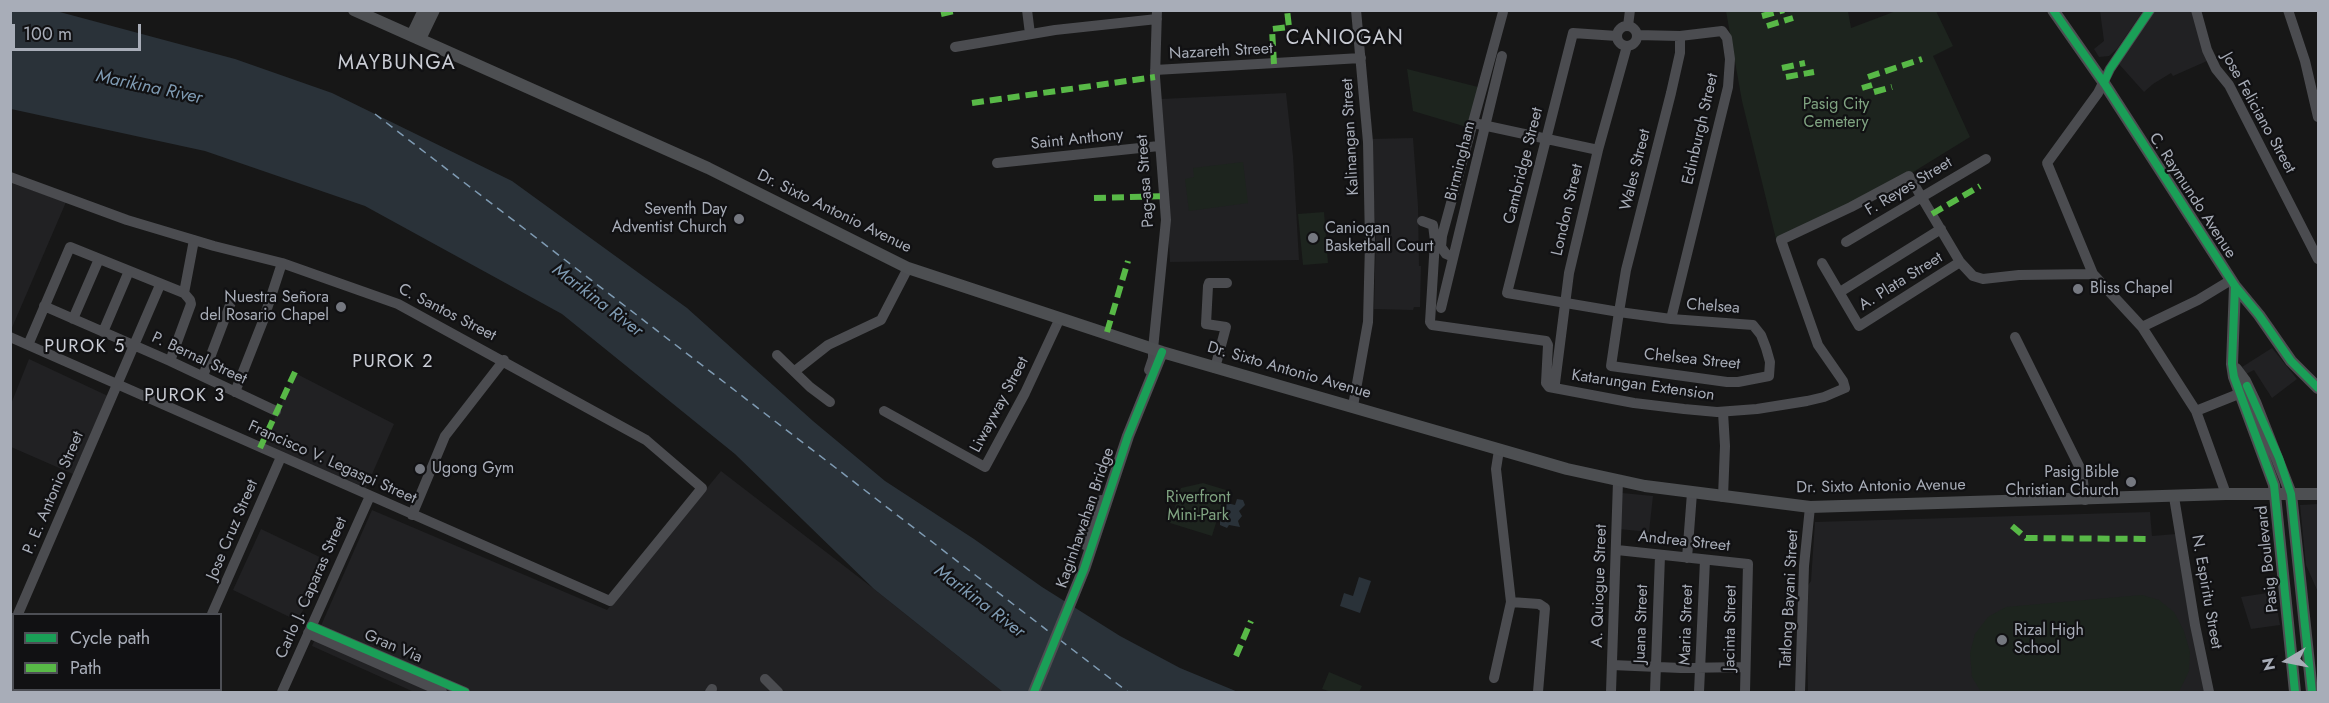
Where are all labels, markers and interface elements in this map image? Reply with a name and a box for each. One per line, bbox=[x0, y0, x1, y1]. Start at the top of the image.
scale bar bbox=[15, 12, 144, 50]
text: 100 m bbox=[23, 21, 72, 47]
district label: CANIOGAN bbox=[1286, 27, 1404, 51]
street label: Nazareth Street bbox=[1169, 40, 1273, 64]
street label: Jose Feliciano Street bbox=[2217, 49, 2299, 177]
district label: MAYBUNGA bbox=[338, 52, 456, 76]
water label: Marikina River bbox=[94, 66, 204, 110]
street label: Edinburgh Street bbox=[1679, 71, 1723, 187]
street label: Kalinangan Street bbox=[1338, 78, 1364, 196]
park label: Pasig City Cemetery bbox=[1803, 95, 1869, 133]
street label: Cambridge Street bbox=[1500, 106, 1548, 226]
street label: Birmingham bbox=[1442, 119, 1480, 203]
street label: Saint Anthony bbox=[1030, 126, 1124, 154]
street label: Wales Street bbox=[1617, 127, 1655, 213]
street label: C. Raymundo Avenue bbox=[2144, 130, 2240, 262]
street label: Pag-asa Street bbox=[1133, 134, 1159, 228]
street label: F. Reyes Street bbox=[1862, 154, 1956, 220]
street label: London Street bbox=[1548, 162, 1588, 258]
street label: Dr. Sixto Antonio Avenue bbox=[754, 166, 914, 258]
place label: Seventh Day Adventist Church bbox=[612, 200, 727, 238]
marker: Seventh Day Adventist Church bbox=[732, 212, 746, 226]
place label: Caniogan Basketball Court bbox=[1325, 219, 1433, 257]
marker: Caniogan Basketball Court bbox=[1306, 231, 1320, 245]
street label: A. Plata Street bbox=[1856, 249, 1946, 315]
water label: Marikina River bbox=[547, 260, 647, 342]
place label: Bliss Chapel bbox=[2090, 279, 2173, 299]
street label: C. Santos Street bbox=[395, 280, 499, 346]
marker: Bliss Chapel bbox=[2071, 282, 2085, 296]
place label: Nuestra Señora del Rosario Chapel bbox=[200, 288, 329, 326]
street label: Chelsea bbox=[1686, 296, 1740, 318]
marker: Nuestra Señora del Rosario Chapel bbox=[334, 300, 348, 314]
street label: P. Bernal Street bbox=[148, 329, 250, 389]
district label: PUROK 5 bbox=[44, 337, 126, 359]
street label: Dr. Sixto Antonio Avenue bbox=[1205, 338, 1373, 404]
street label: Chelsea Street bbox=[1643, 345, 1741, 375]
district label: PUROK 2 bbox=[352, 352, 434, 374]
street label: Liwayway Street bbox=[967, 354, 1033, 456]
street label: Katarungan Extension bbox=[1570, 366, 1716, 406]
district label: PUROK 3 bbox=[144, 386, 226, 408]
street label: Francisco V. Legaspi Street bbox=[245, 417, 419, 509]
street label: P. E. Antonio Street bbox=[19, 429, 89, 557]
street label: Kaginhawahan Bridge bbox=[1053, 445, 1119, 591]
place label: Ugong Gym bbox=[432, 459, 514, 479]
marker: Ugong Gym bbox=[413, 462, 427, 476]
place label: Pasig Bible Christian Church bbox=[2006, 463, 2119, 501]
marker: Pasig Bible Christian Church bbox=[2124, 475, 2138, 489]
street label: Dr. Sixto Antonio Avenue bbox=[1796, 476, 1966, 498]
street label: Jose Cruz Street bbox=[203, 477, 263, 583]
park label: Riverfront Mini-Park bbox=[1166, 488, 1230, 526]
street label: Pasig Boulevard bbox=[2253, 504, 2283, 614]
street label: Carlo J. Caparas Street bbox=[272, 514, 352, 662]
street label: A. Quiogue Street bbox=[1588, 524, 1612, 648]
street label: Andrea Street bbox=[1637, 528, 1731, 556]
street label: Tatlong Bayani Street bbox=[1777, 529, 1803, 669]
street label: N. Espiritu Street bbox=[2187, 534, 2225, 650]
water label: Marikina River bbox=[929, 561, 1029, 643]
street label: Juana Street bbox=[1631, 584, 1653, 664]
street label: Maria Street bbox=[1676, 584, 1698, 666]
street label: Jacinta Street bbox=[1721, 585, 1741, 671]
legend bbox=[12, 613, 222, 691]
place label: Rizal High School bbox=[2014, 621, 2084, 659]
text: Cycle path bbox=[70, 625, 150, 651]
street label: Gran Via bbox=[361, 626, 425, 668]
north arrow bbox=[2257, 631, 2317, 691]
marker: Rizal High School bbox=[1995, 633, 2009, 647]
text: Path bbox=[70, 655, 102, 681]
text: N bbox=[2256, 656, 2281, 672]

